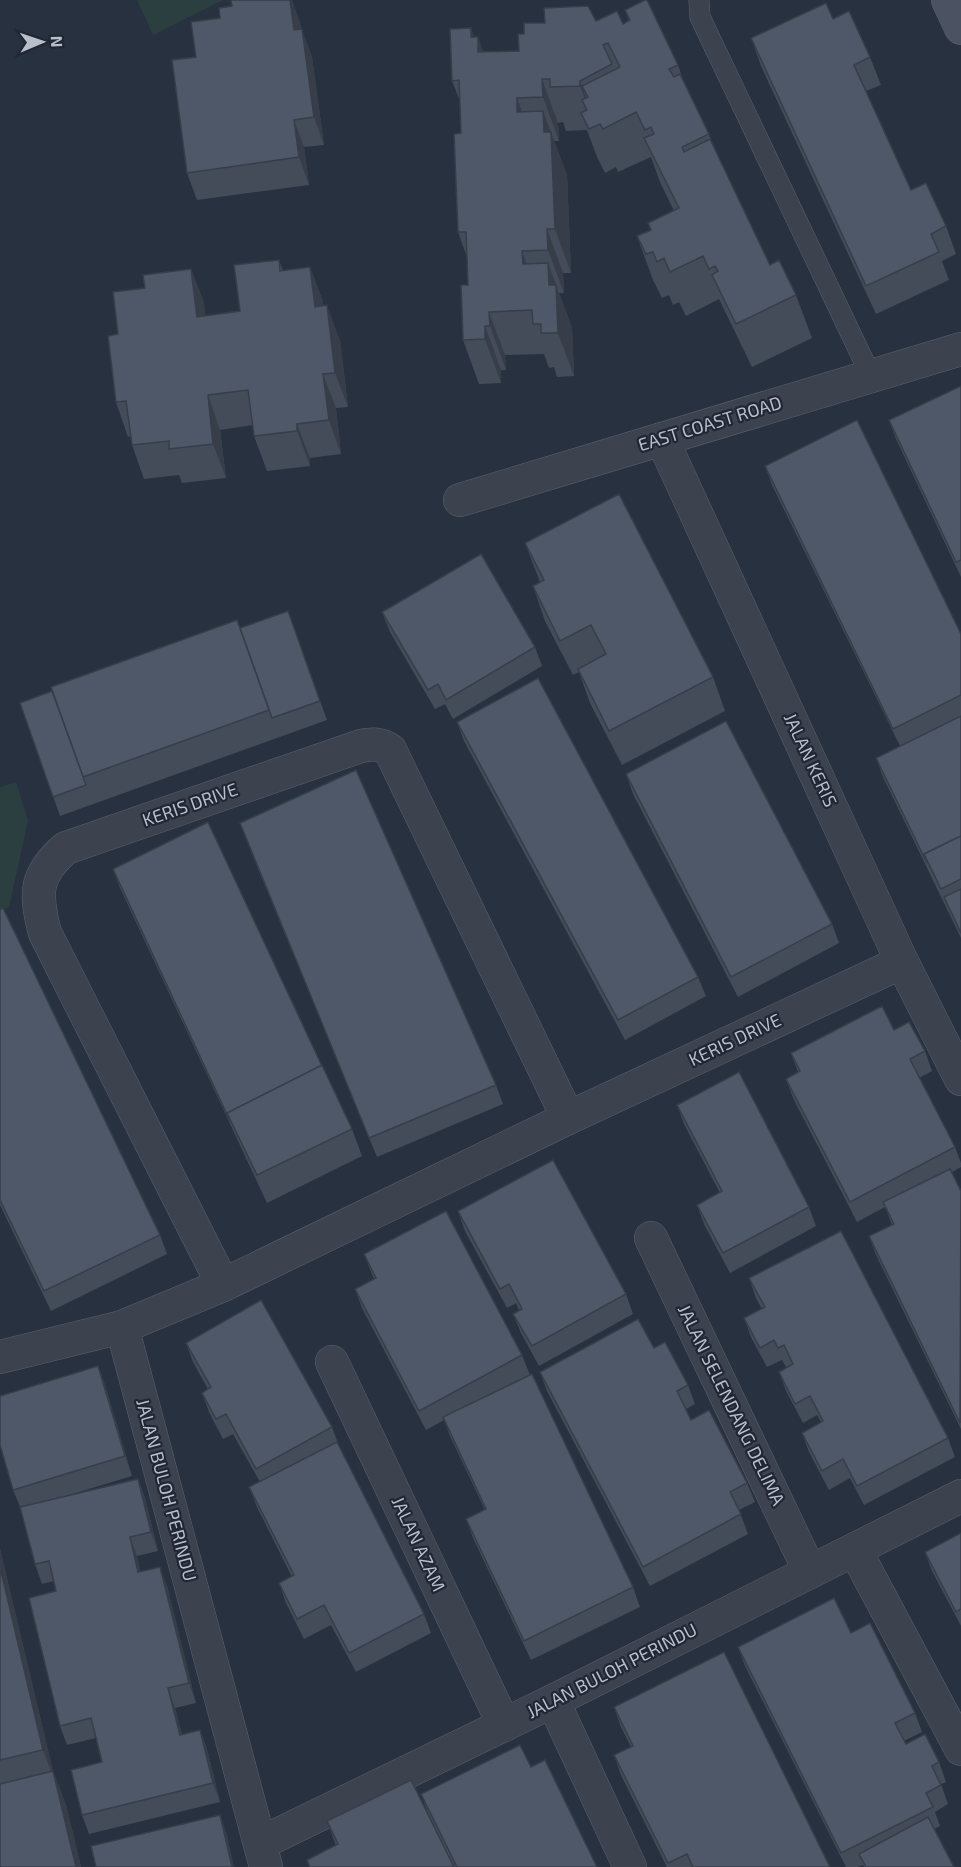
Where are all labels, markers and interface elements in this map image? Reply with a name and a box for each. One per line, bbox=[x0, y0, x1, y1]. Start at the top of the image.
north arrow bbox=[12, 12, 72, 72]
text: N bbox=[48, 35, 67, 48]
street label: EAST COAST ROAD bbox=[635, 391, 784, 455]
street label: JALAN KERIS bbox=[780, 709, 842, 810]
street label: KERIS DRIVE bbox=[139, 777, 240, 831]
street label: KERIS DRIVE bbox=[685, 1008, 784, 1070]
street label: JALAN SELENDANG DELIMA bbox=[674, 1301, 791, 1509]
street label: JALAN BULOH PERINDU bbox=[132, 1396, 202, 1583]
street label: JALAN AZAM bbox=[387, 1493, 451, 1595]
street label: JALAN BULOH PERINDU bbox=[523, 1618, 700, 1723]

